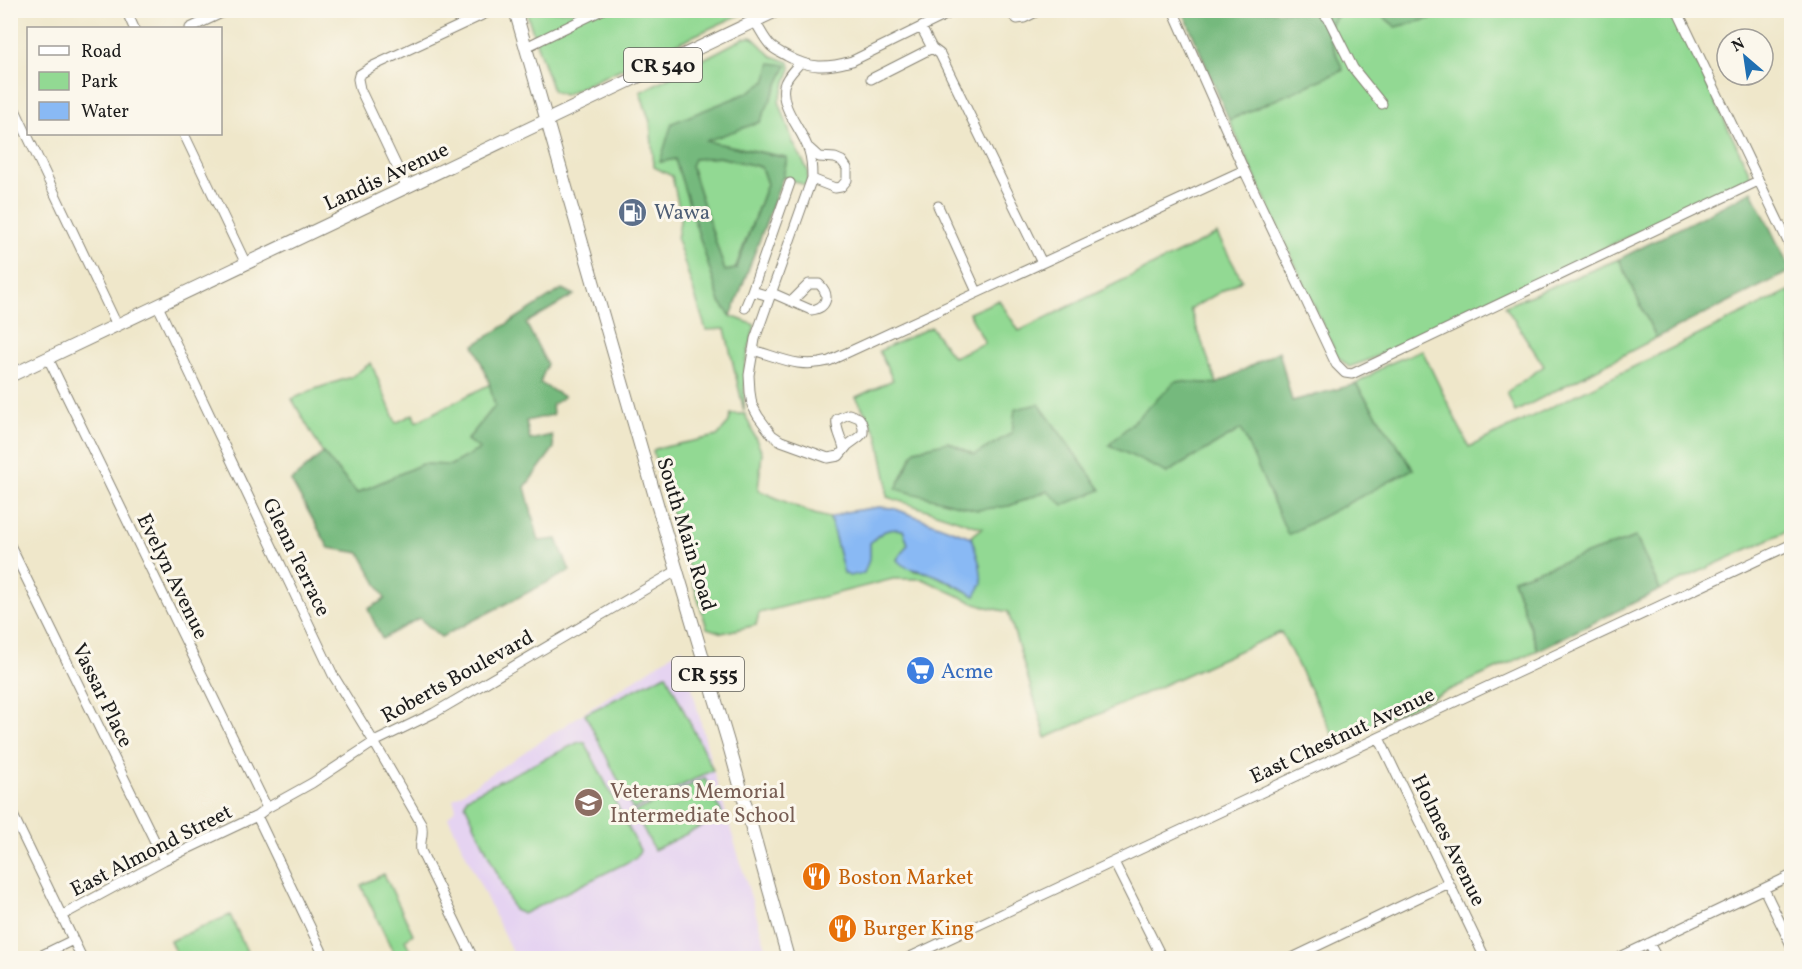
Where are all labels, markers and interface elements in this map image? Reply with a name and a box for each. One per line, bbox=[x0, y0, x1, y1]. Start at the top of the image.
legend bbox=[27, 27, 222, 135]
north arrow bbox=[1715, 27, 1775, 87]
text: N bbox=[1728, 33, 1749, 58]
text: Road bbox=[81, 40, 122, 65]
road number: CR 540 bbox=[624, 48, 702, 82]
text: Park bbox=[81, 70, 118, 95]
text: Water bbox=[81, 100, 129, 125]
street label: Landis Avenue bbox=[319, 136, 454, 219]
fuel station icon: Wawa bbox=[617, 196, 649, 228]
place label: Wawa bbox=[654, 199, 710, 228]
street label: South Main Road bbox=[648, 454, 723, 615]
street label: Glenn Terrace bbox=[254, 494, 337, 622]
street label: Evelyn Avenue bbox=[129, 509, 215, 644]
street label: Roberts Boulevard bbox=[376, 623, 539, 731]
street label: Vassar Place bbox=[64, 639, 139, 753]
supermarket icon: Acme bbox=[904, 655, 936, 687]
road number: CR 555 bbox=[672, 657, 744, 691]
place label: Acme bbox=[941, 658, 993, 687]
street label: East Chestnut Avenue bbox=[1245, 681, 1440, 792]
street label: Holmes Avenue bbox=[1403, 770, 1492, 912]
place label: Veterans Memorial Intermediate School bbox=[610, 778, 795, 831]
school or university icon: Veterans Memorial Intermediate School bbox=[573, 787, 605, 819]
street label: East Almond Street bbox=[66, 798, 238, 905]
restaurant icon: Boston Market bbox=[801, 861, 833, 893]
place label: Boston Market bbox=[838, 864, 974, 893]
restaurant icon: Burger King bbox=[826, 912, 858, 944]
place label: Burger King bbox=[863, 915, 974, 944]

